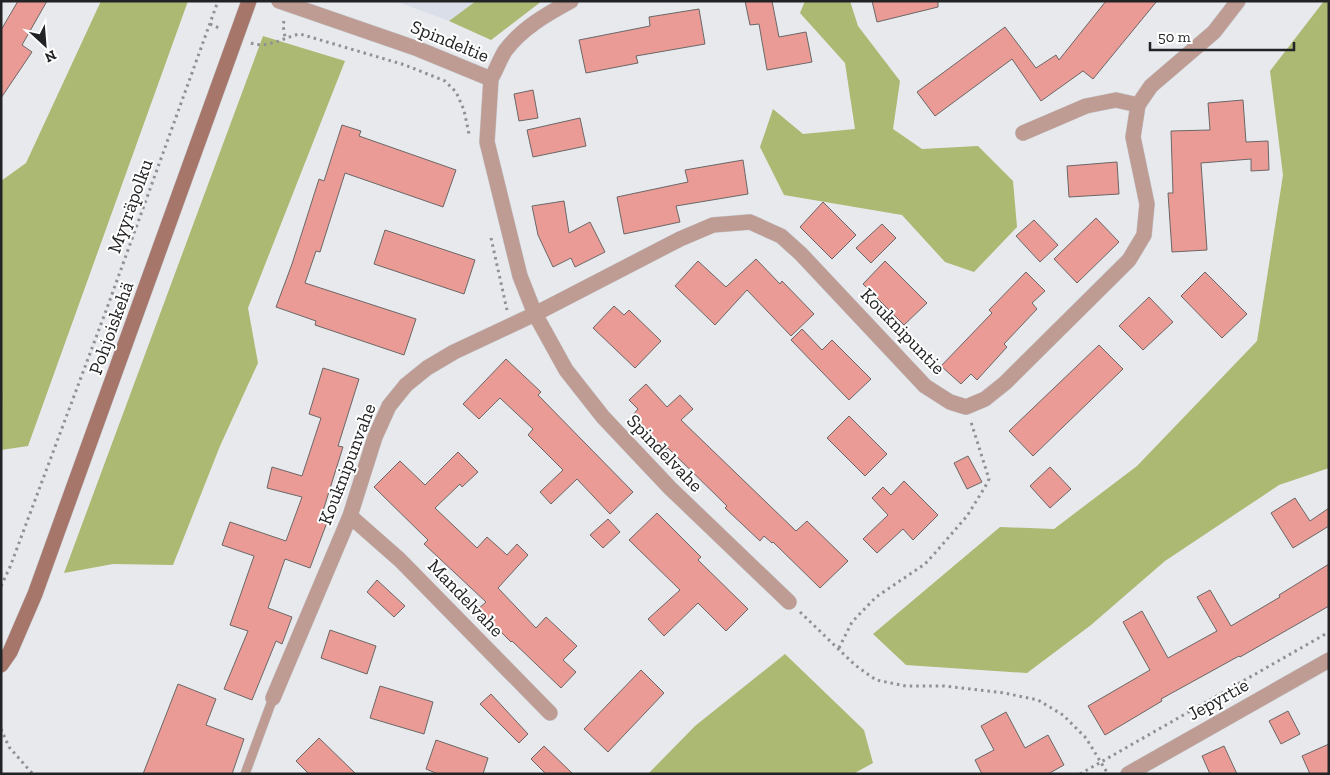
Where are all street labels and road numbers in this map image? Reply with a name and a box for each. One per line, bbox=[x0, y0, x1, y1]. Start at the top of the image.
street label: Spindeltie bbox=[407, 15, 493, 67]
street label: Myyräpolku bbox=[102, 155, 158, 256]
street label: Pohjoiskehä bbox=[84, 278, 138, 378]
street label: Kouknipuntie bbox=[856, 283, 950, 379]
street label: Kouknipunvahe bbox=[313, 400, 381, 528]
street label: Spindelvahe bbox=[622, 409, 708, 497]
street label: Mandelvahe bbox=[423, 554, 509, 642]
street label: Jepyrtie bbox=[1183, 673, 1253, 725]

